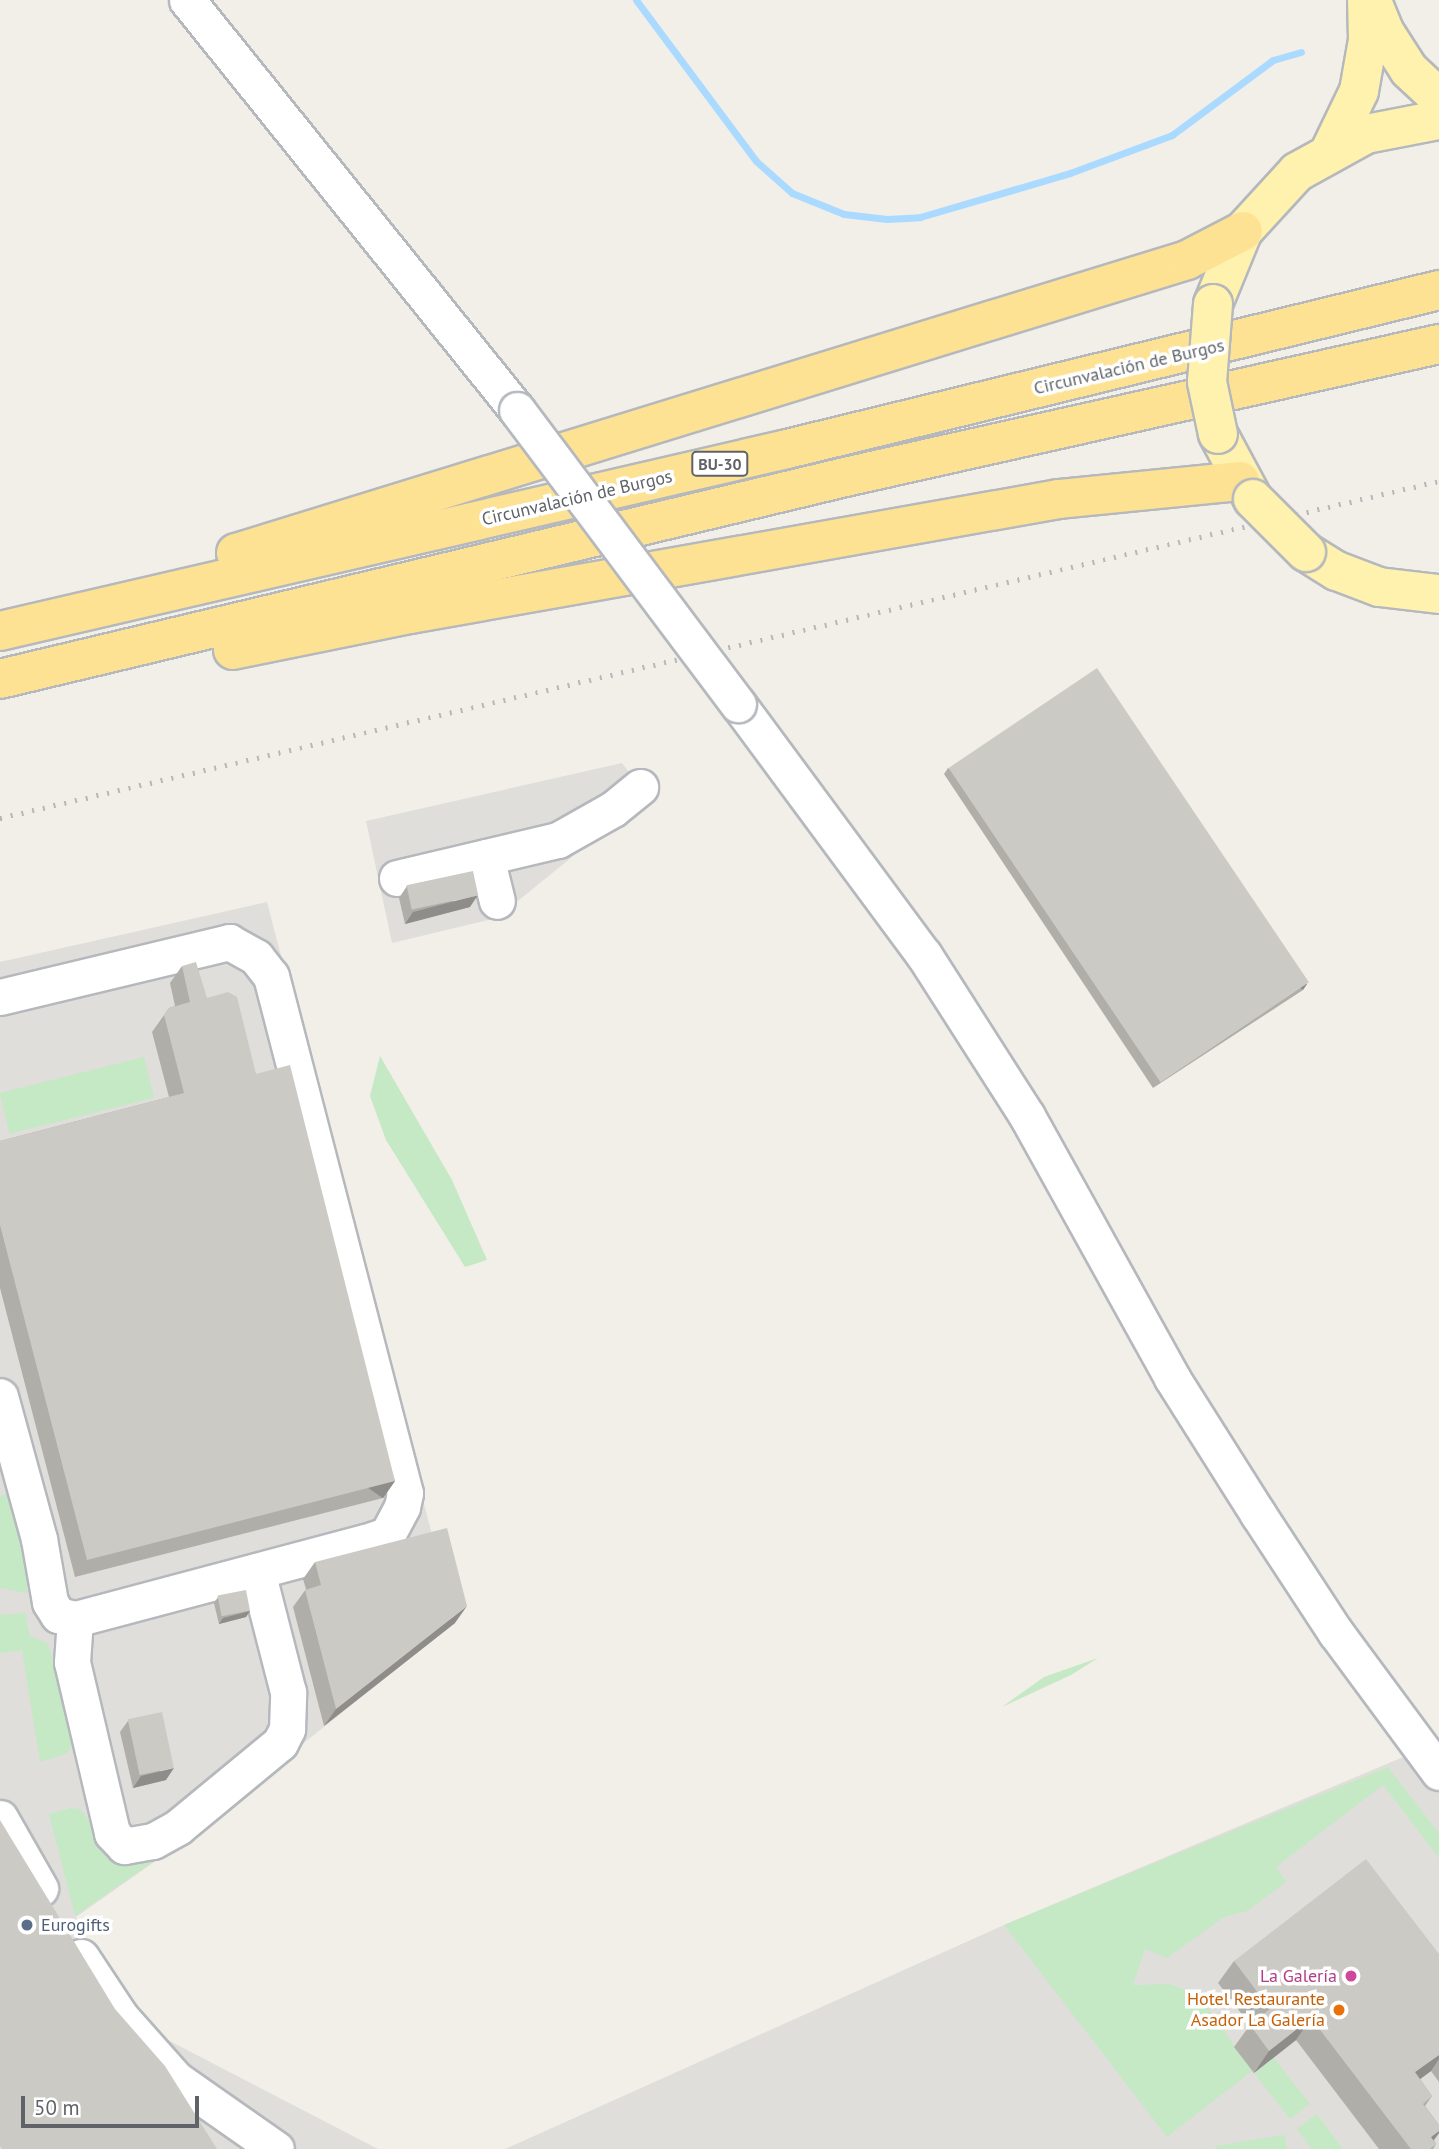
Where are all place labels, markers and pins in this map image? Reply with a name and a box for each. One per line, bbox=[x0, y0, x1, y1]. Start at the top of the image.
place label: Eurogifts bbox=[41, 1914, 110, 1936]
marker: Eurogifts bbox=[19, 1917, 35, 1933]
place label: La Galería bbox=[1260, 1965, 1337, 1987]
marker: La Galería bbox=[1343, 1968, 1359, 1984]
place label: Hotel Restaurante Asador La Galería bbox=[1187, 1989, 1325, 2032]
marker: Hotel Restaurante Asador La Galería bbox=[1331, 2002, 1347, 2018]

